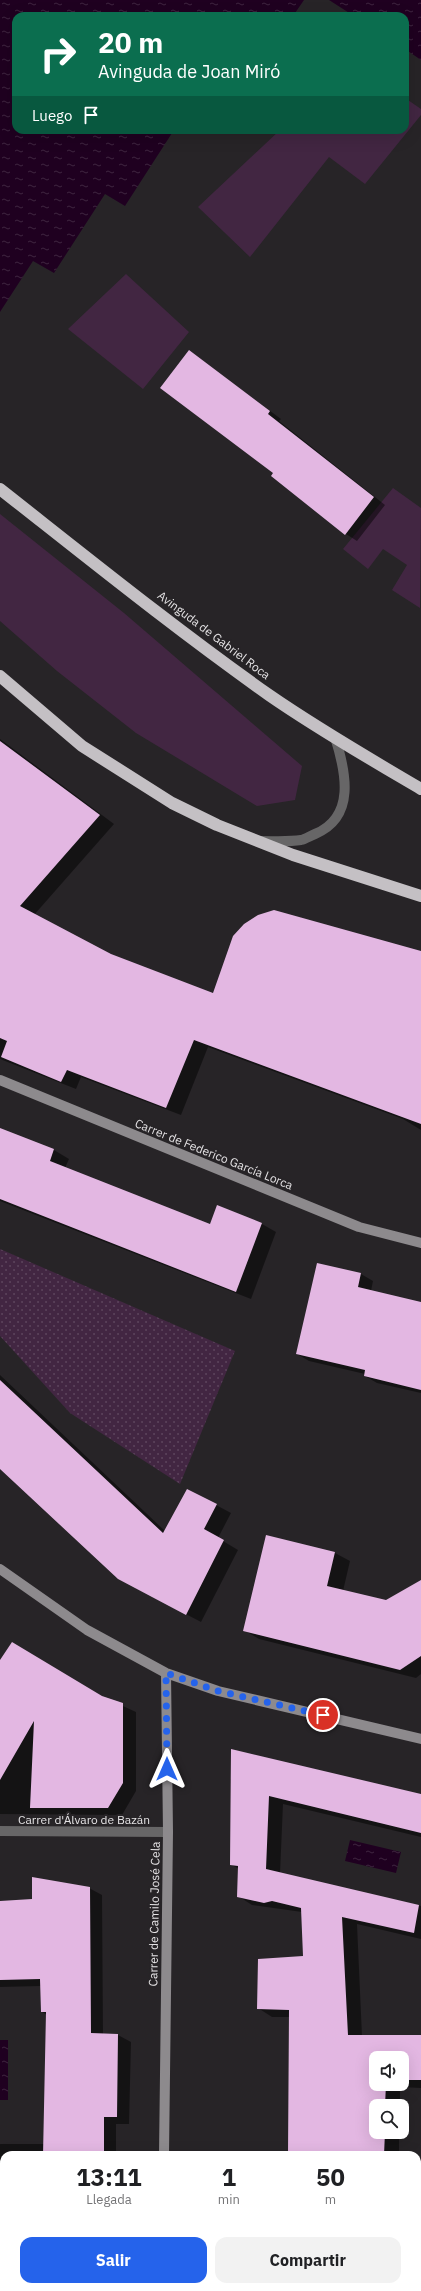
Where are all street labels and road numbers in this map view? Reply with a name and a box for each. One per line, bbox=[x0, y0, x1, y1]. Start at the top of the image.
street label: Avinguda de Gabriel Roca bbox=[155, 588, 274, 683]
street label: Carrer de Federico García Lorca bbox=[133, 1115, 296, 1193]
street label: Carrer d'Álvaro de Bazán bbox=[18, 1812, 150, 1827]
street label: Carrer de Camilo José Cela bbox=[145, 1841, 163, 1987]

